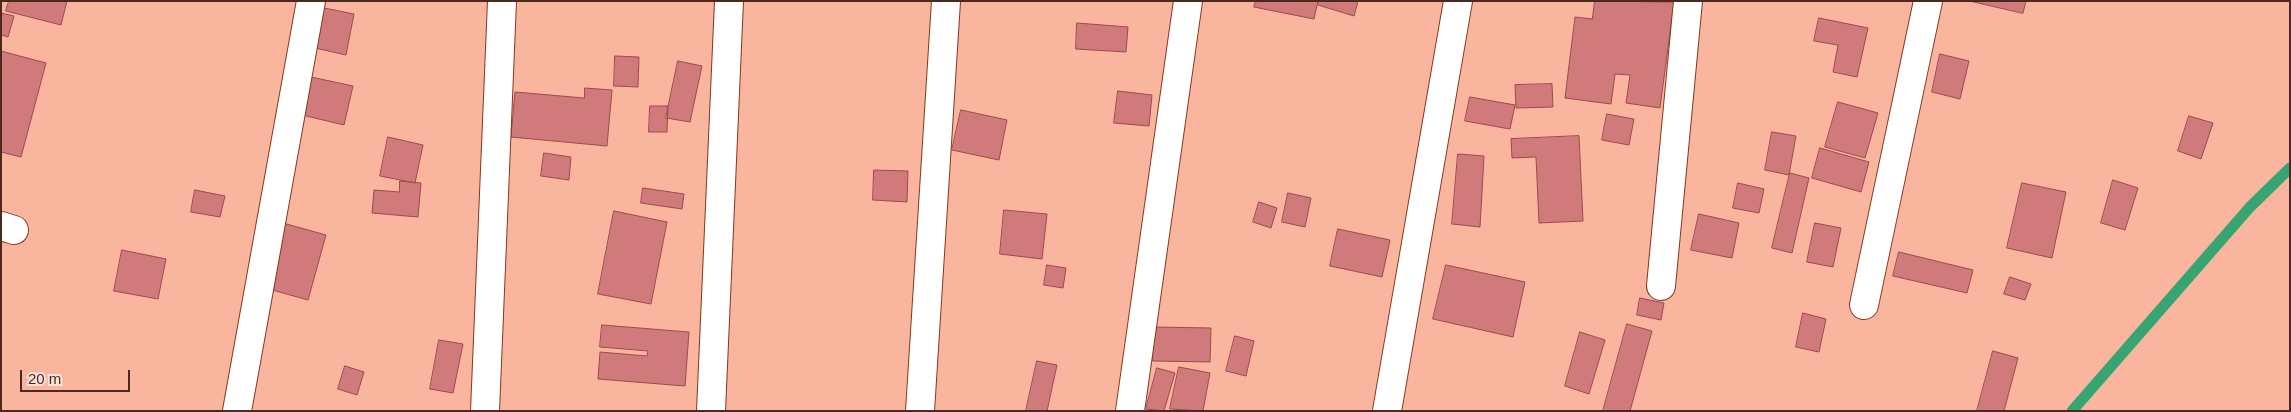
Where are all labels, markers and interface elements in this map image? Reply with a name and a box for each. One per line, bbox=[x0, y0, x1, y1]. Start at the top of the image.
scale bar bbox=[22, 360, 132, 392]
text: 20 m bbox=[28, 370, 61, 387]

